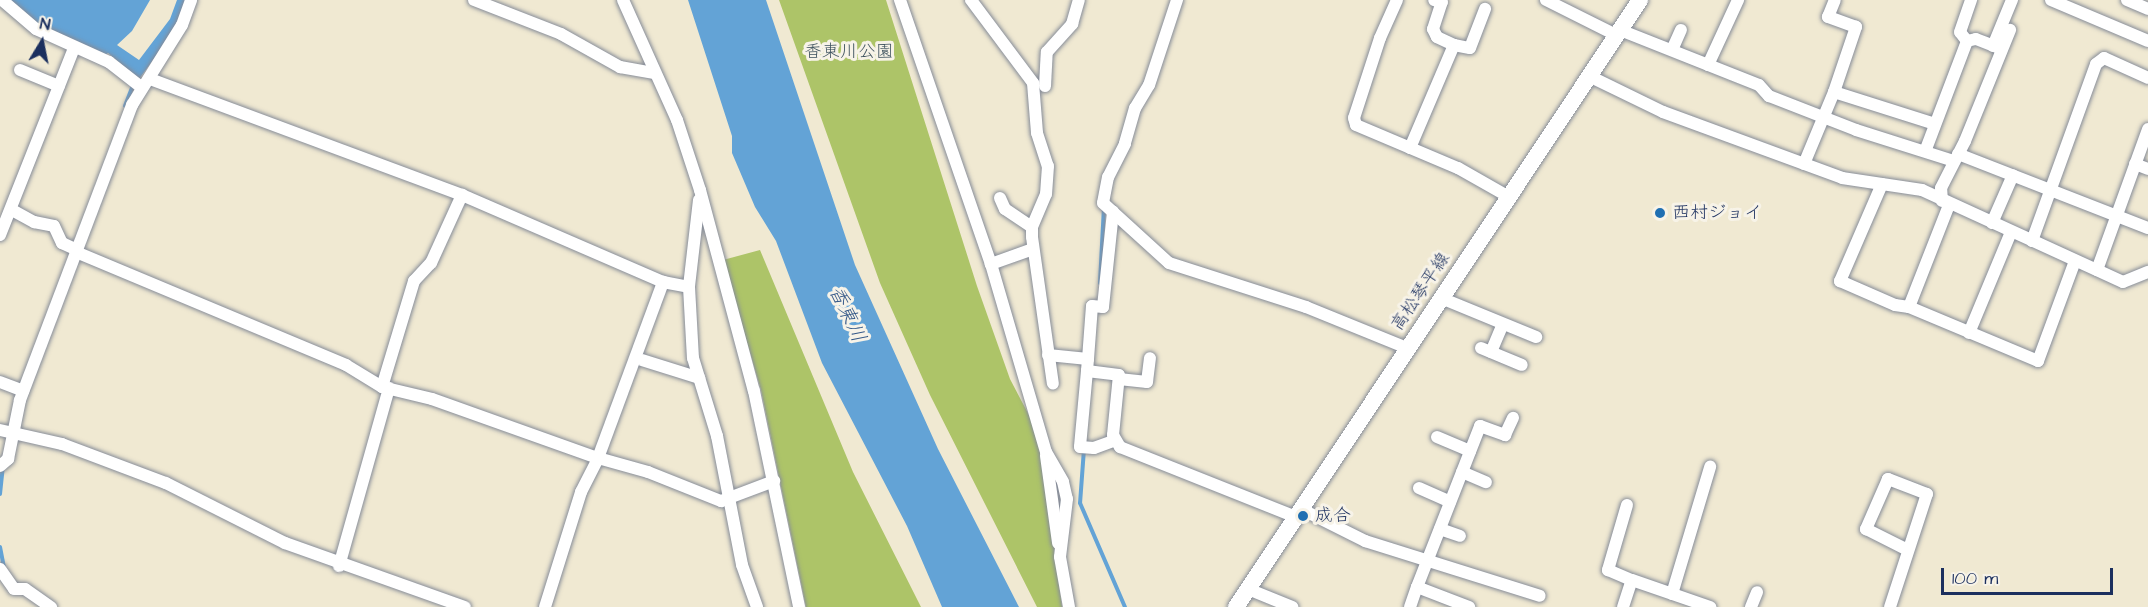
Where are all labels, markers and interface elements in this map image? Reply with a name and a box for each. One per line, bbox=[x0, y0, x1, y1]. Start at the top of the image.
north arrow bbox=[12, 12, 72, 72]
text: N bbox=[38, 13, 52, 36]
park label: 香東川公園 bbox=[804, 41, 894, 63]
place label: 西村ジョイ bbox=[1672, 202, 1762, 224]
marker: 西村ジョイ bbox=[1653, 206, 1667, 220]
street label: 高松琴平線 bbox=[1387, 249, 1455, 335]
water label: 香東川 bbox=[823, 282, 871, 346]
place label: 成合 bbox=[1315, 505, 1351, 527]
marker: 成合 bbox=[1296, 509, 1310, 523]
scale bar bbox=[1944, 556, 2116, 594]
text: 100 m bbox=[1952, 566, 1998, 591]

